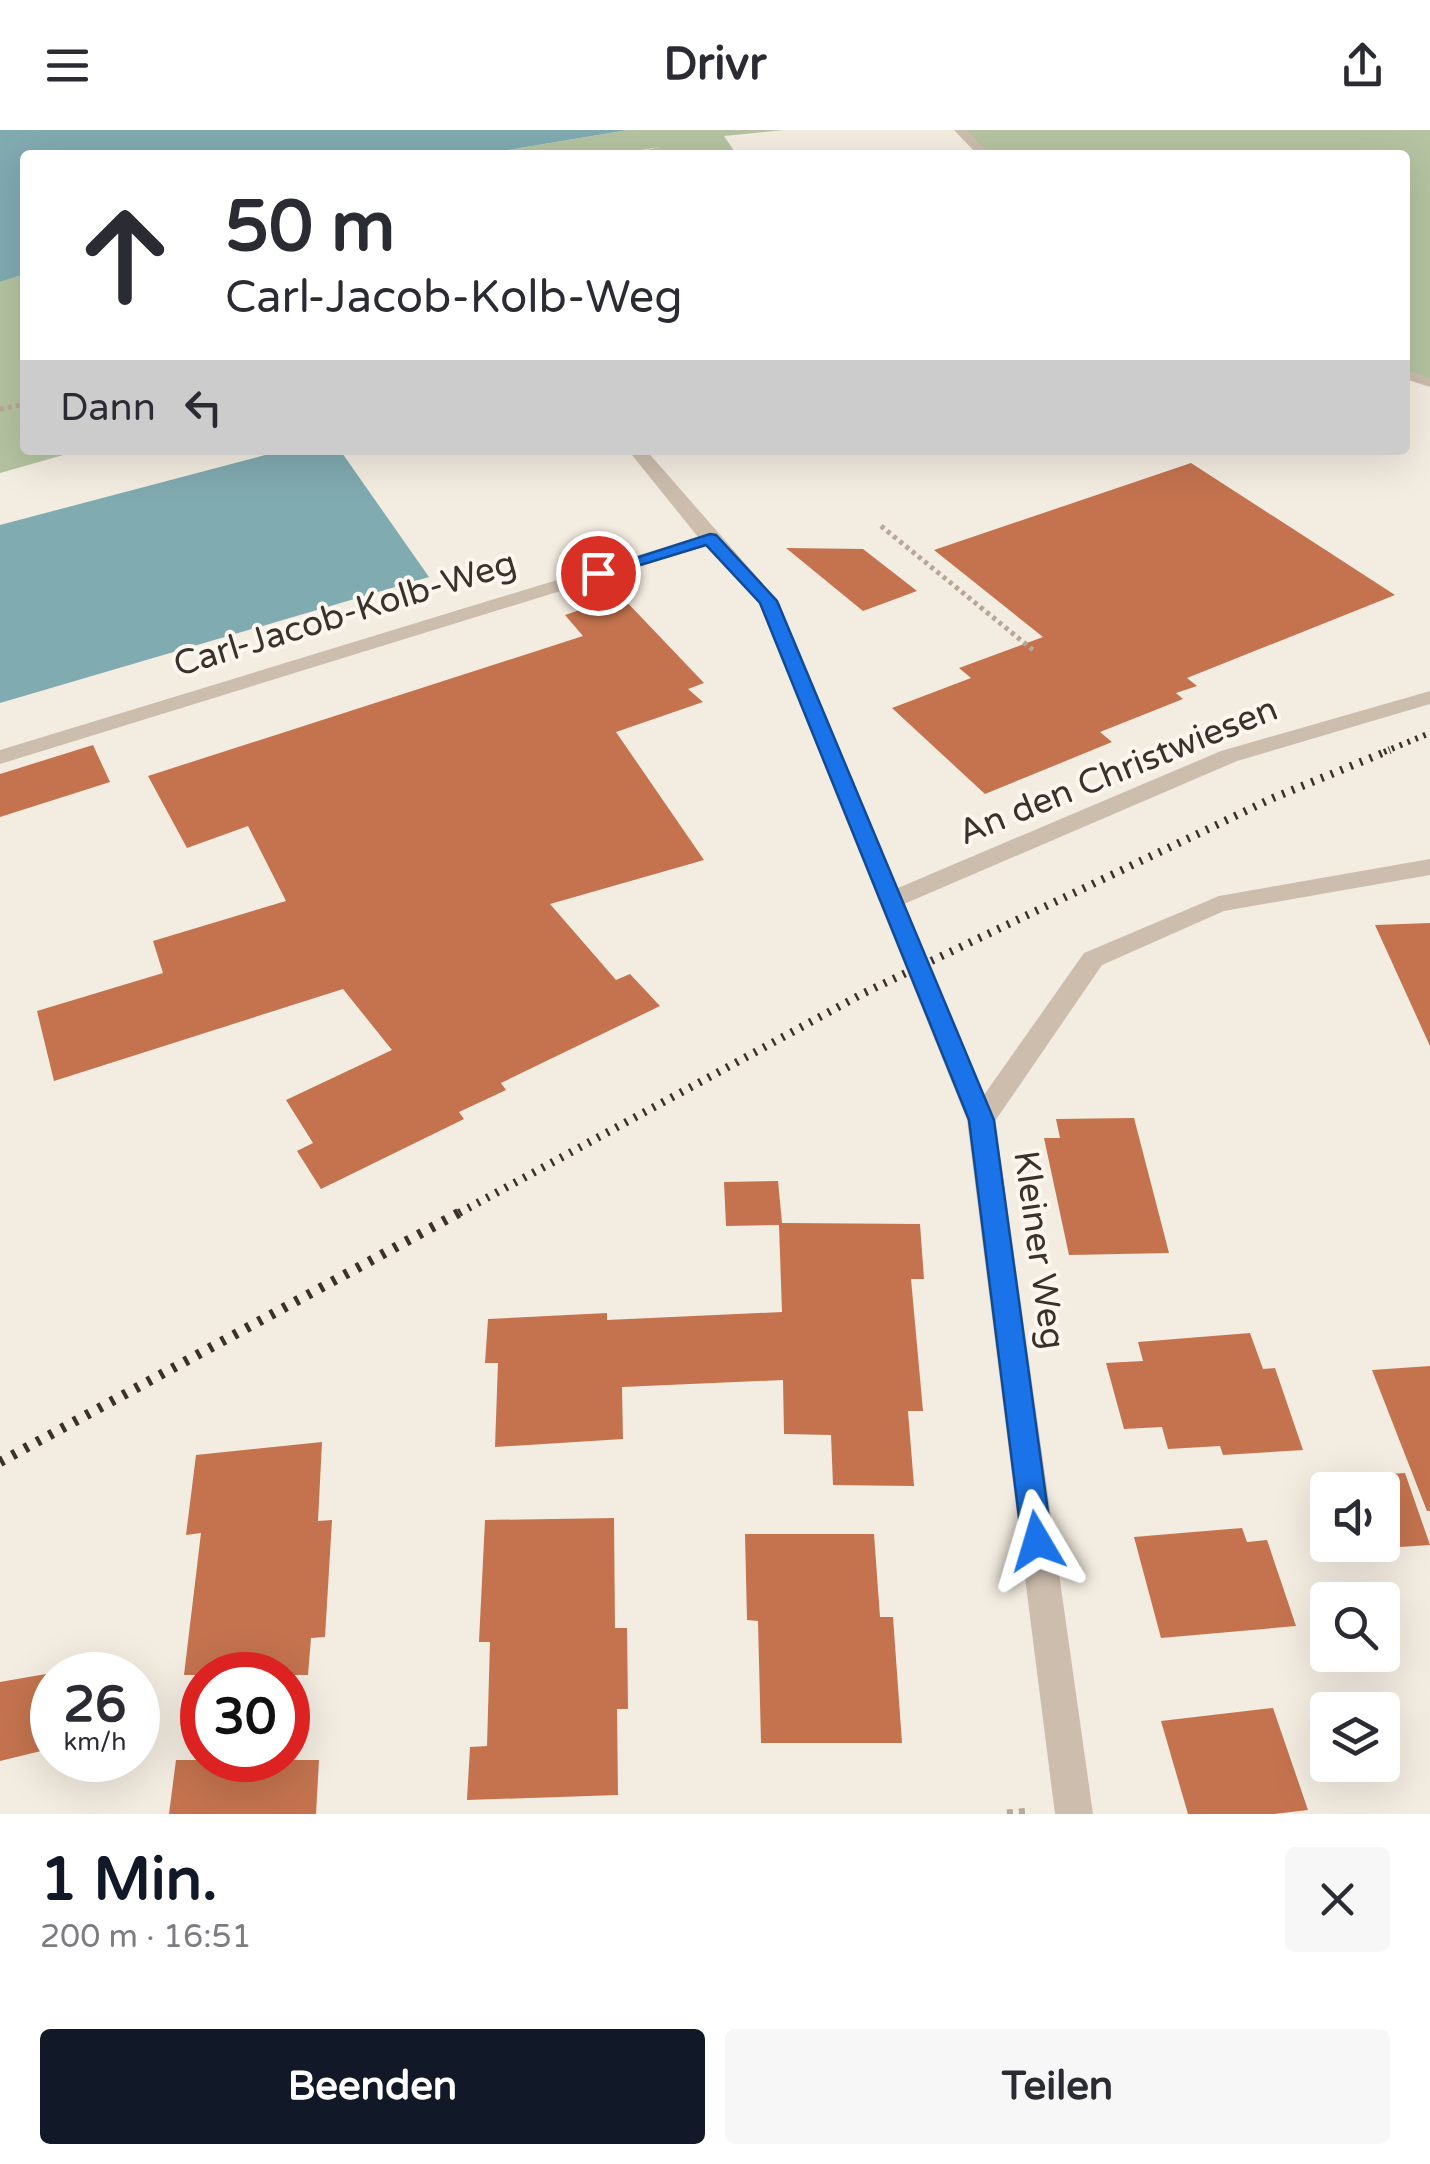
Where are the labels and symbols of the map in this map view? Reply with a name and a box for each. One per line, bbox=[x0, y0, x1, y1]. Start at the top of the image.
pin bbox=[556, 531, 641, 616]
street label: Carl-Jacob-Kolb-Weg bbox=[169, 542, 521, 686]
street label: An den Christwiesen bbox=[952, 688, 1284, 854]
street label: Kleiner Weg bbox=[1004, 1148, 1074, 1352]
position arrow bbox=[985, 1489, 1089, 1593]
speed limit sign: 30 bbox=[180, 1652, 310, 1782]

